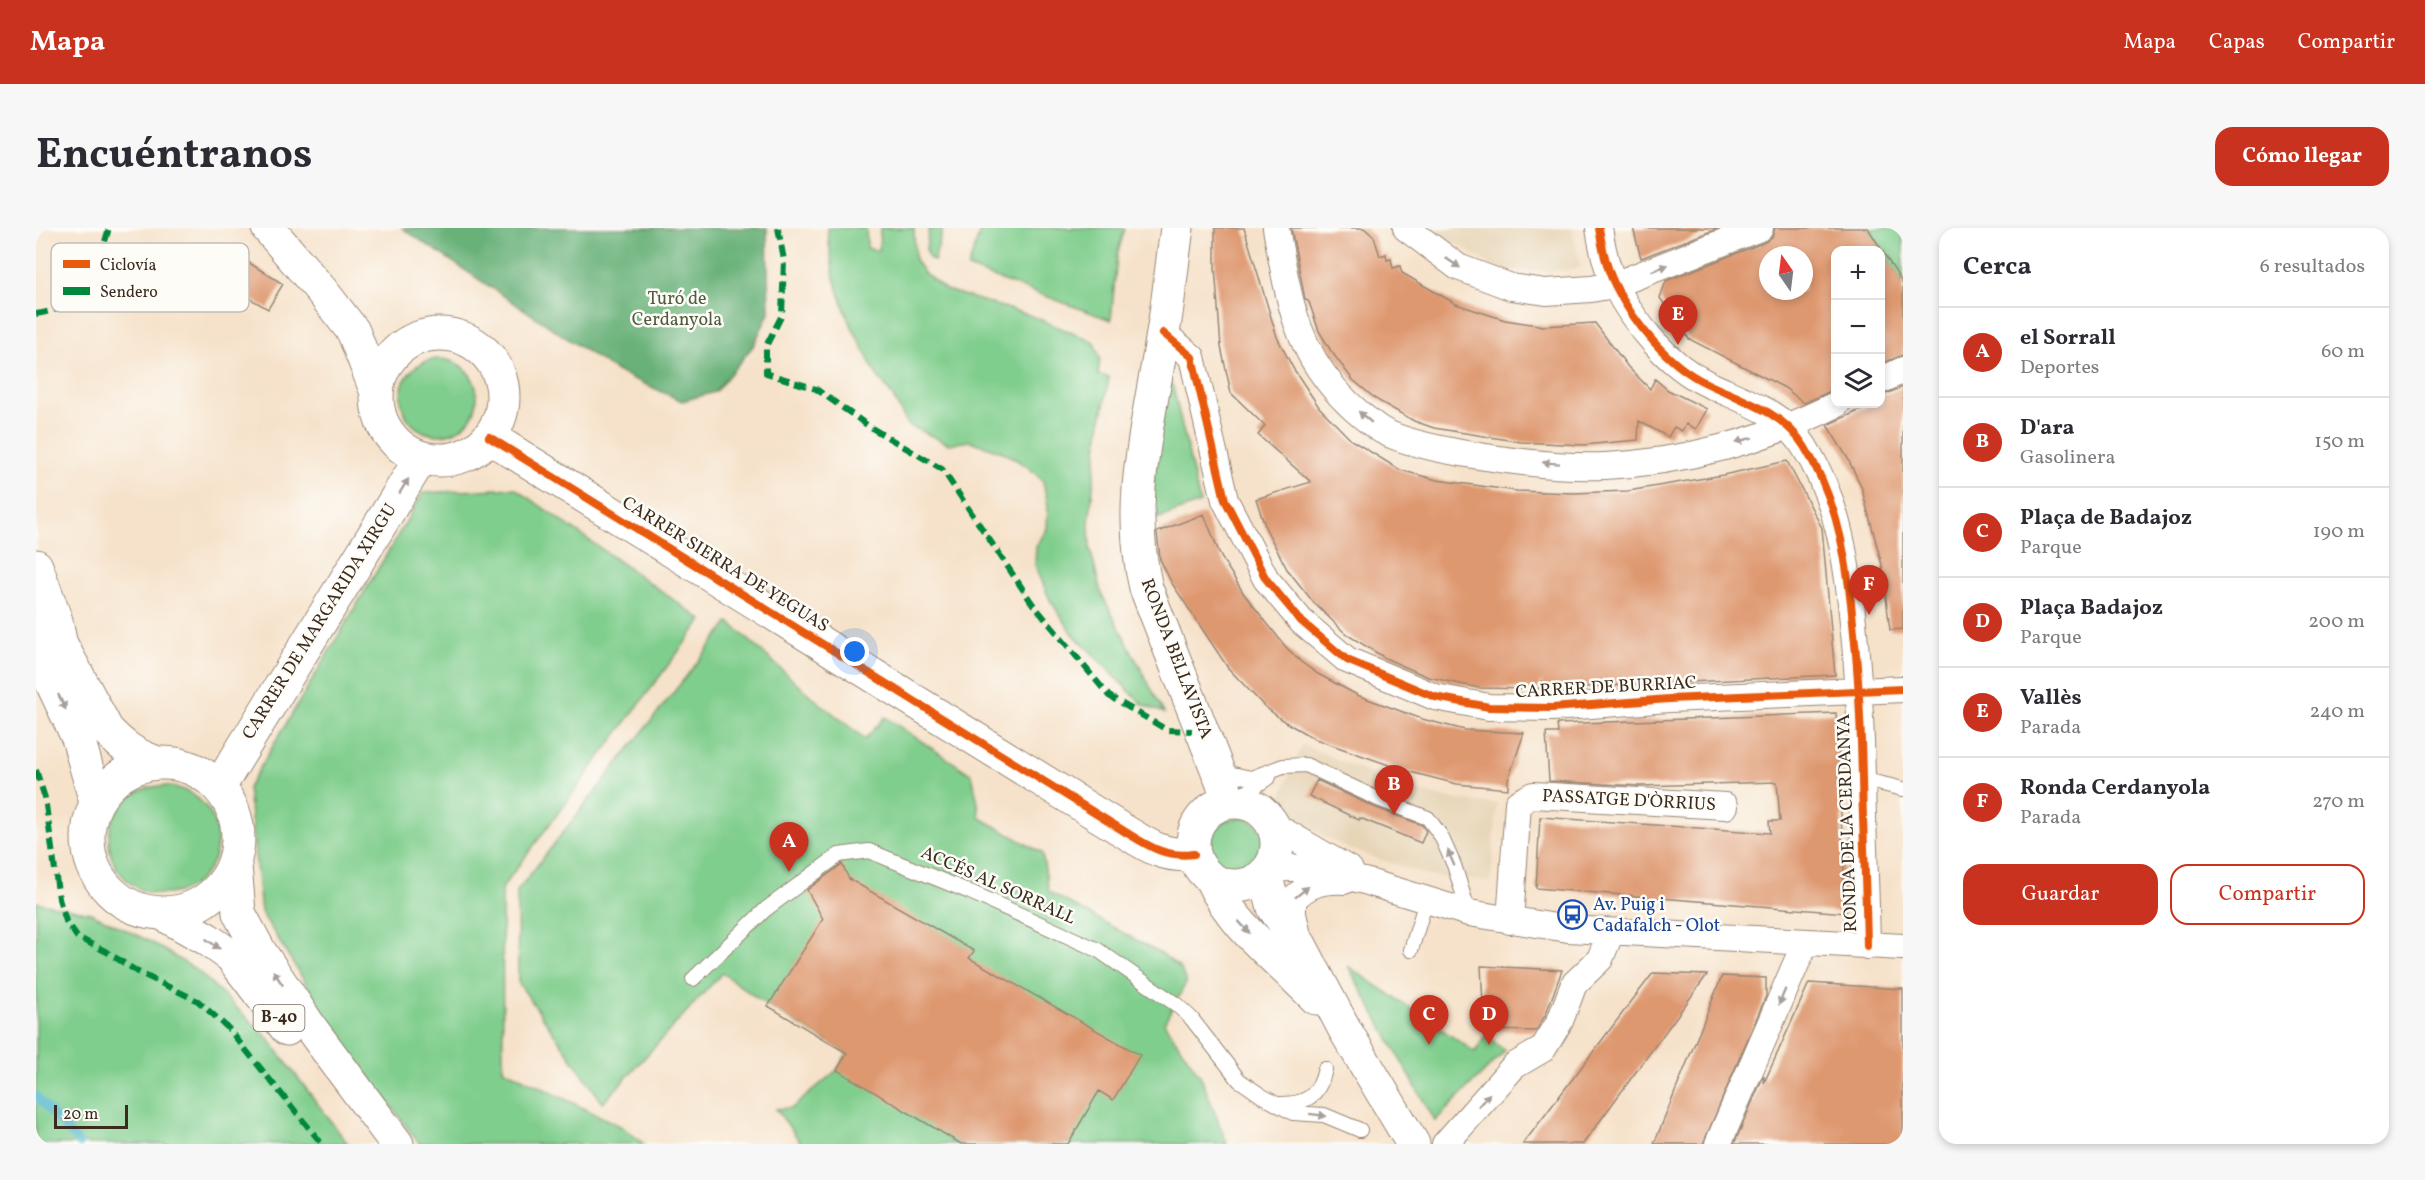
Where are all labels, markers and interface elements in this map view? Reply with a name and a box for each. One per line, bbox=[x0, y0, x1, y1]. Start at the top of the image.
text: Mapa bbox=[30, 23, 105, 62]
text: Mapa bbox=[2124, 28, 2176, 57]
text: Capas bbox=[2209, 28, 2265, 57]
text: Compartir bbox=[2298, 28, 2395, 57]
text: Encuéntranos bbox=[36, 127, 312, 186]
button: Cómo llegar bbox=[2215, 127, 2389, 186]
legend bbox=[51, 243, 249, 312]
north arrow bbox=[1759, 246, 1813, 300]
map controls bbox=[1831, 246, 1885, 408]
button: + bbox=[1831, 246, 1885, 300]
text: Cerca bbox=[1963, 249, 2032, 285]
text: 6 resultados bbox=[2260, 253, 2365, 281]
text: Ciclovía bbox=[100, 255, 156, 277]
one-way arrow bbox=[1445, 257, 1461, 269]
one-way arrow bbox=[1652, 263, 1670, 273]
text: Sendero bbox=[100, 282, 158, 304]
park label: Turó de Cerdanyola bbox=[632, 287, 722, 333]
pin: E bbox=[1658, 296, 1698, 345]
button: − bbox=[1831, 300, 1885, 354]
text: el Sorrall bbox=[2020, 323, 2116, 354]
text: A bbox=[1975, 338, 1990, 366]
text: 60 m bbox=[2321, 338, 2365, 366]
button: layers bbox=[1831, 354, 1885, 408]
text: Deportes bbox=[2020, 354, 2099, 382]
one-way arrow bbox=[1358, 411, 1373, 424]
text: D'ara bbox=[2020, 413, 2075, 444]
text: B bbox=[1976, 428, 1989, 456]
text: 150 m bbox=[2314, 428, 2365, 456]
one-way arrow bbox=[1735, 436, 1753, 446]
text: Gasolinera bbox=[2020, 444, 2115, 472]
one-way arrow bbox=[1542, 459, 1561, 468]
one-way arrow bbox=[398, 478, 409, 494]
street label: CARRER SIERRA DE YEGUAS bbox=[617, 491, 833, 639]
street label: CARRER DE MARGARIDA XIRGU bbox=[237, 499, 403, 745]
text: Plaça de Badajoz bbox=[2020, 503, 2192, 534]
text: C bbox=[1976, 518, 1989, 546]
text: 190 m bbox=[2313, 518, 2365, 546]
text: Parque bbox=[2020, 534, 2082, 562]
pin: F bbox=[1850, 566, 1888, 615]
street label: RONDA BELLAVISTA bbox=[1134, 575, 1218, 743]
text: Plaça Badajoz bbox=[2020, 593, 2163, 624]
text: D bbox=[1975, 608, 1990, 636]
text: 200 m bbox=[2308, 608, 2365, 636]
text: Parque bbox=[2020, 624, 2082, 652]
your location bbox=[840, 637, 869, 666]
street label: CARRER DE BURRIAC bbox=[1515, 671, 1697, 705]
text: Vallès bbox=[2020, 683, 2082, 714]
one-way arrow bbox=[57, 693, 67, 710]
text: E bbox=[1976, 698, 1989, 726]
text: 240 m bbox=[2310, 698, 2365, 726]
street label: RONDA DE LA CERDANYA bbox=[1832, 713, 1864, 932]
text: Parada bbox=[2020, 714, 2081, 742]
pin: B bbox=[1374, 766, 1414, 815]
text: Ronda Cerdanyola bbox=[2020, 773, 2210, 804]
street label: PASSATGE D'ÒRRIUS bbox=[1541, 783, 1717, 818]
text: F bbox=[1977, 788, 1988, 816]
text: 270 m bbox=[2312, 788, 2365, 816]
text: Parada bbox=[2020, 804, 2081, 832]
pin: A bbox=[770, 822, 808, 872]
street label: ACCÉS AL SORRALL bbox=[917, 841, 1079, 931]
one-way arrow bbox=[1446, 849, 1455, 866]
button: Guardar bbox=[1963, 864, 2158, 925]
button: Compartir bbox=[2170, 864, 2365, 925]
one-way arrow bbox=[1294, 886, 1310, 899]
place label: Av. Puig i Cadafalch - Olot bbox=[1593, 893, 1720, 939]
bus stop icon: Av. Puig i Cadafalch - Olot bbox=[1556, 899, 1588, 931]
one-way arrow bbox=[1236, 919, 1250, 933]
one-way arrow bbox=[205, 938, 221, 950]
one-way arrow bbox=[273, 970, 284, 986]
one-way arrow bbox=[1777, 988, 1787, 1006]
pin: C bbox=[1410, 996, 1448, 1045]
pin: D bbox=[1470, 996, 1508, 1045]
road number: B-40 bbox=[254, 1005, 304, 1031]
one-way arrow bbox=[1477, 1093, 1490, 1108]
scale bar bbox=[54, 1102, 128, 1130]
text: 20 m bbox=[63, 1104, 98, 1126]
one-way arrow bbox=[1309, 1110, 1328, 1120]

